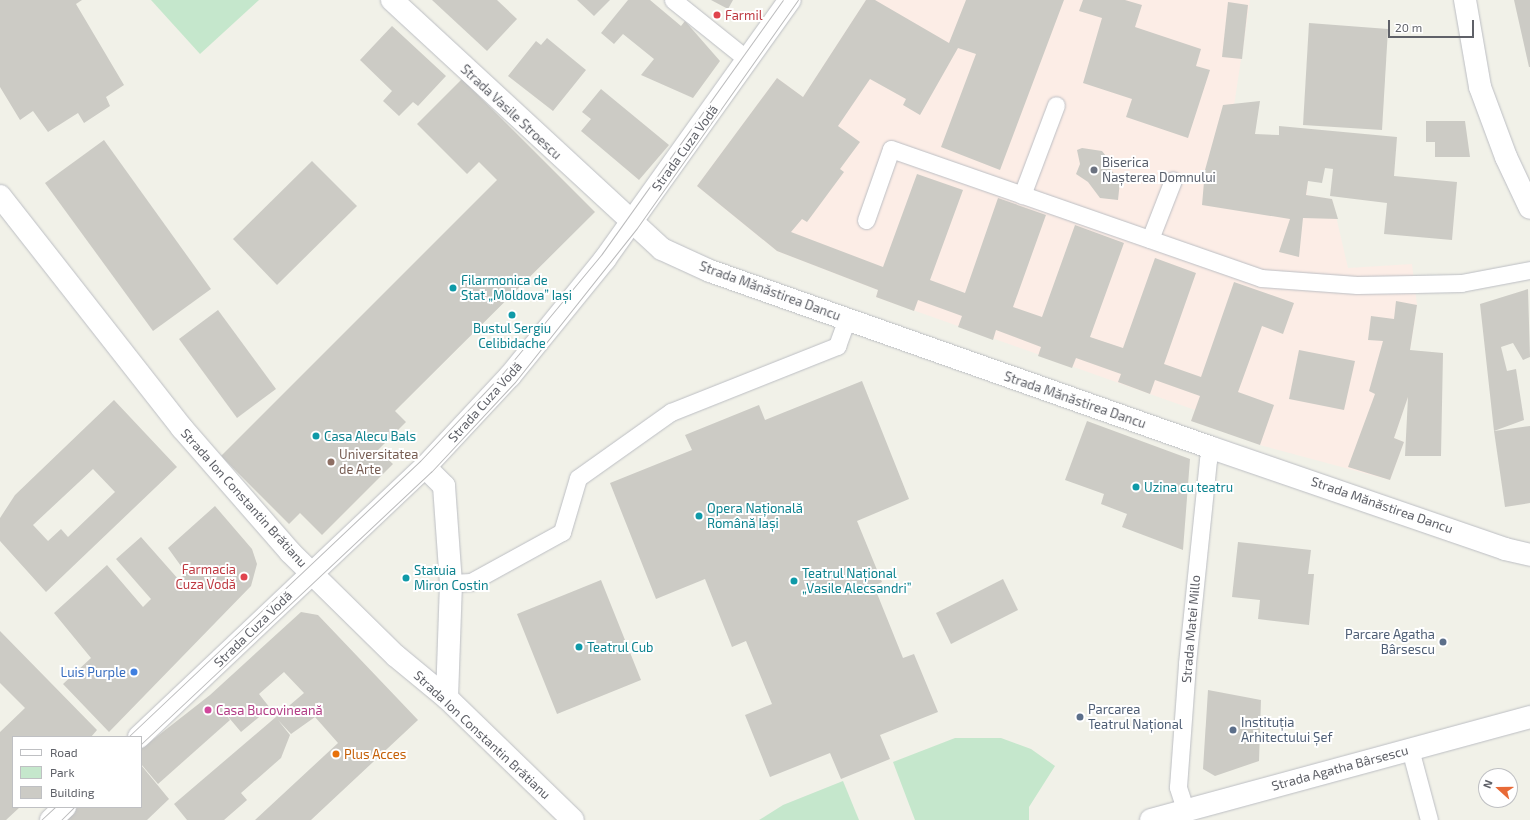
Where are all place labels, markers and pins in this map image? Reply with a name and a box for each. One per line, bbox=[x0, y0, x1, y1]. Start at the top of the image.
place label: Farmil bbox=[725, 7, 763, 23]
marker: Farmil bbox=[712, 10, 722, 20]
place label: Biserica Nașterea Domnului bbox=[1102, 155, 1216, 186]
marker: Biserica Nașterea Domnului bbox=[1089, 165, 1099, 175]
place label: Filarmonica de Stat „Moldova” Iași bbox=[461, 273, 572, 304]
marker: Filarmonica de Stat „Moldova” Iași bbox=[448, 283, 458, 293]
marker: Bustul Sergiu Celibidache bbox=[507, 310, 517, 320]
place label: Bustul Sergiu Celibidache bbox=[473, 321, 551, 352]
place label: Casa Alecu Bals bbox=[324, 428, 416, 444]
marker: Casa Alecu Bals bbox=[311, 431, 321, 441]
place label: Universitatea de Arte bbox=[339, 447, 418, 478]
marker: Universitatea de Arte bbox=[326, 457, 336, 467]
place label: Uzina cu teatru bbox=[1144, 479, 1233, 495]
marker: Uzina cu teatru bbox=[1131, 482, 1141, 492]
place label: Opera Națională Română Iași bbox=[707, 501, 803, 532]
marker: Opera Națională Română Iași bbox=[694, 511, 704, 521]
place label: Farmacia Cuza Vodă bbox=[175, 562, 236, 593]
place label: Statuia Miron Costin bbox=[414, 563, 489, 594]
place label: Teatrul Național „Vasile Alecsandri” bbox=[802, 566, 912, 597]
marker: Farmacia Cuza Vodă bbox=[239, 572, 249, 582]
marker: Statuia Miron Costin bbox=[401, 573, 411, 583]
marker: Teatrul Național „Vasile Alecsandri” bbox=[789, 576, 799, 586]
place label: Parcare Agatha Bârsescu bbox=[1345, 627, 1435, 658]
marker: Parcare Agatha Bârsescu bbox=[1438, 637, 1448, 647]
place label: Teatrul Cub bbox=[587, 639, 654, 655]
marker: Teatrul Cub bbox=[574, 642, 584, 652]
place label: Luis Purple bbox=[61, 664, 126, 680]
marker: Luis Purple bbox=[129, 667, 139, 677]
place label: Casa Bucovineană bbox=[216, 702, 323, 718]
place label: Parcarea Teatrul Național bbox=[1088, 702, 1183, 733]
marker: Casa Bucovineană bbox=[203, 705, 213, 715]
marker: Parcarea Teatrul Național bbox=[1075, 712, 1085, 722]
place label: Instituția Arhitectului Șef bbox=[1241, 715, 1332, 746]
marker: Instituția Arhitectului Șef bbox=[1228, 725, 1238, 735]
place label: Plus Acces bbox=[344, 746, 407, 762]
marker: Plus Acces bbox=[331, 749, 341, 759]

